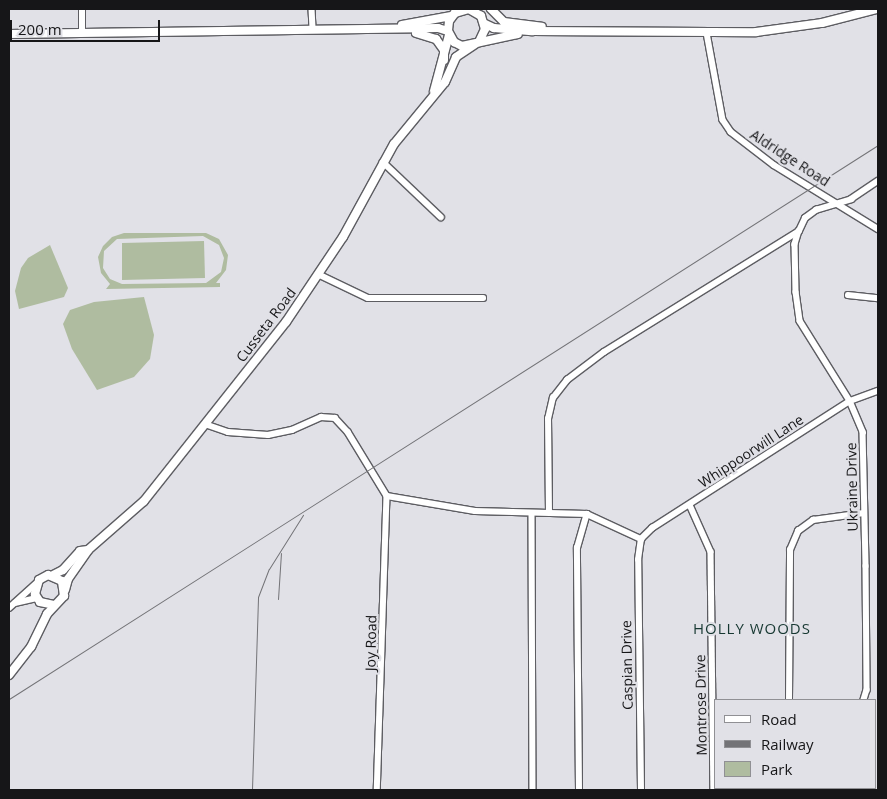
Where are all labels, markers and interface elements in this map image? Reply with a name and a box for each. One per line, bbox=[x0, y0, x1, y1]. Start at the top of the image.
scale bar bbox=[12, 10, 162, 42]
text: 200 m bbox=[18, 19, 62, 39]
street label: Aldridge Road bbox=[747, 126, 833, 190]
street label: Cusseta Road bbox=[233, 285, 299, 365]
street label: Whippoorwill Lane bbox=[696, 411, 806, 491]
street label: Ukraine Drive bbox=[843, 442, 861, 532]
street label: Joy Road bbox=[362, 615, 380, 671]
street label: Caspian Drive bbox=[618, 620, 636, 710]
district label: HOLLY WOODS bbox=[692, 620, 812, 638]
street label: Montrose Drive bbox=[692, 654, 710, 756]
legend bbox=[714, 699, 877, 789]
text: Road bbox=[761, 709, 797, 729]
text: Railway bbox=[761, 734, 814, 754]
text: Park bbox=[761, 759, 792, 779]

